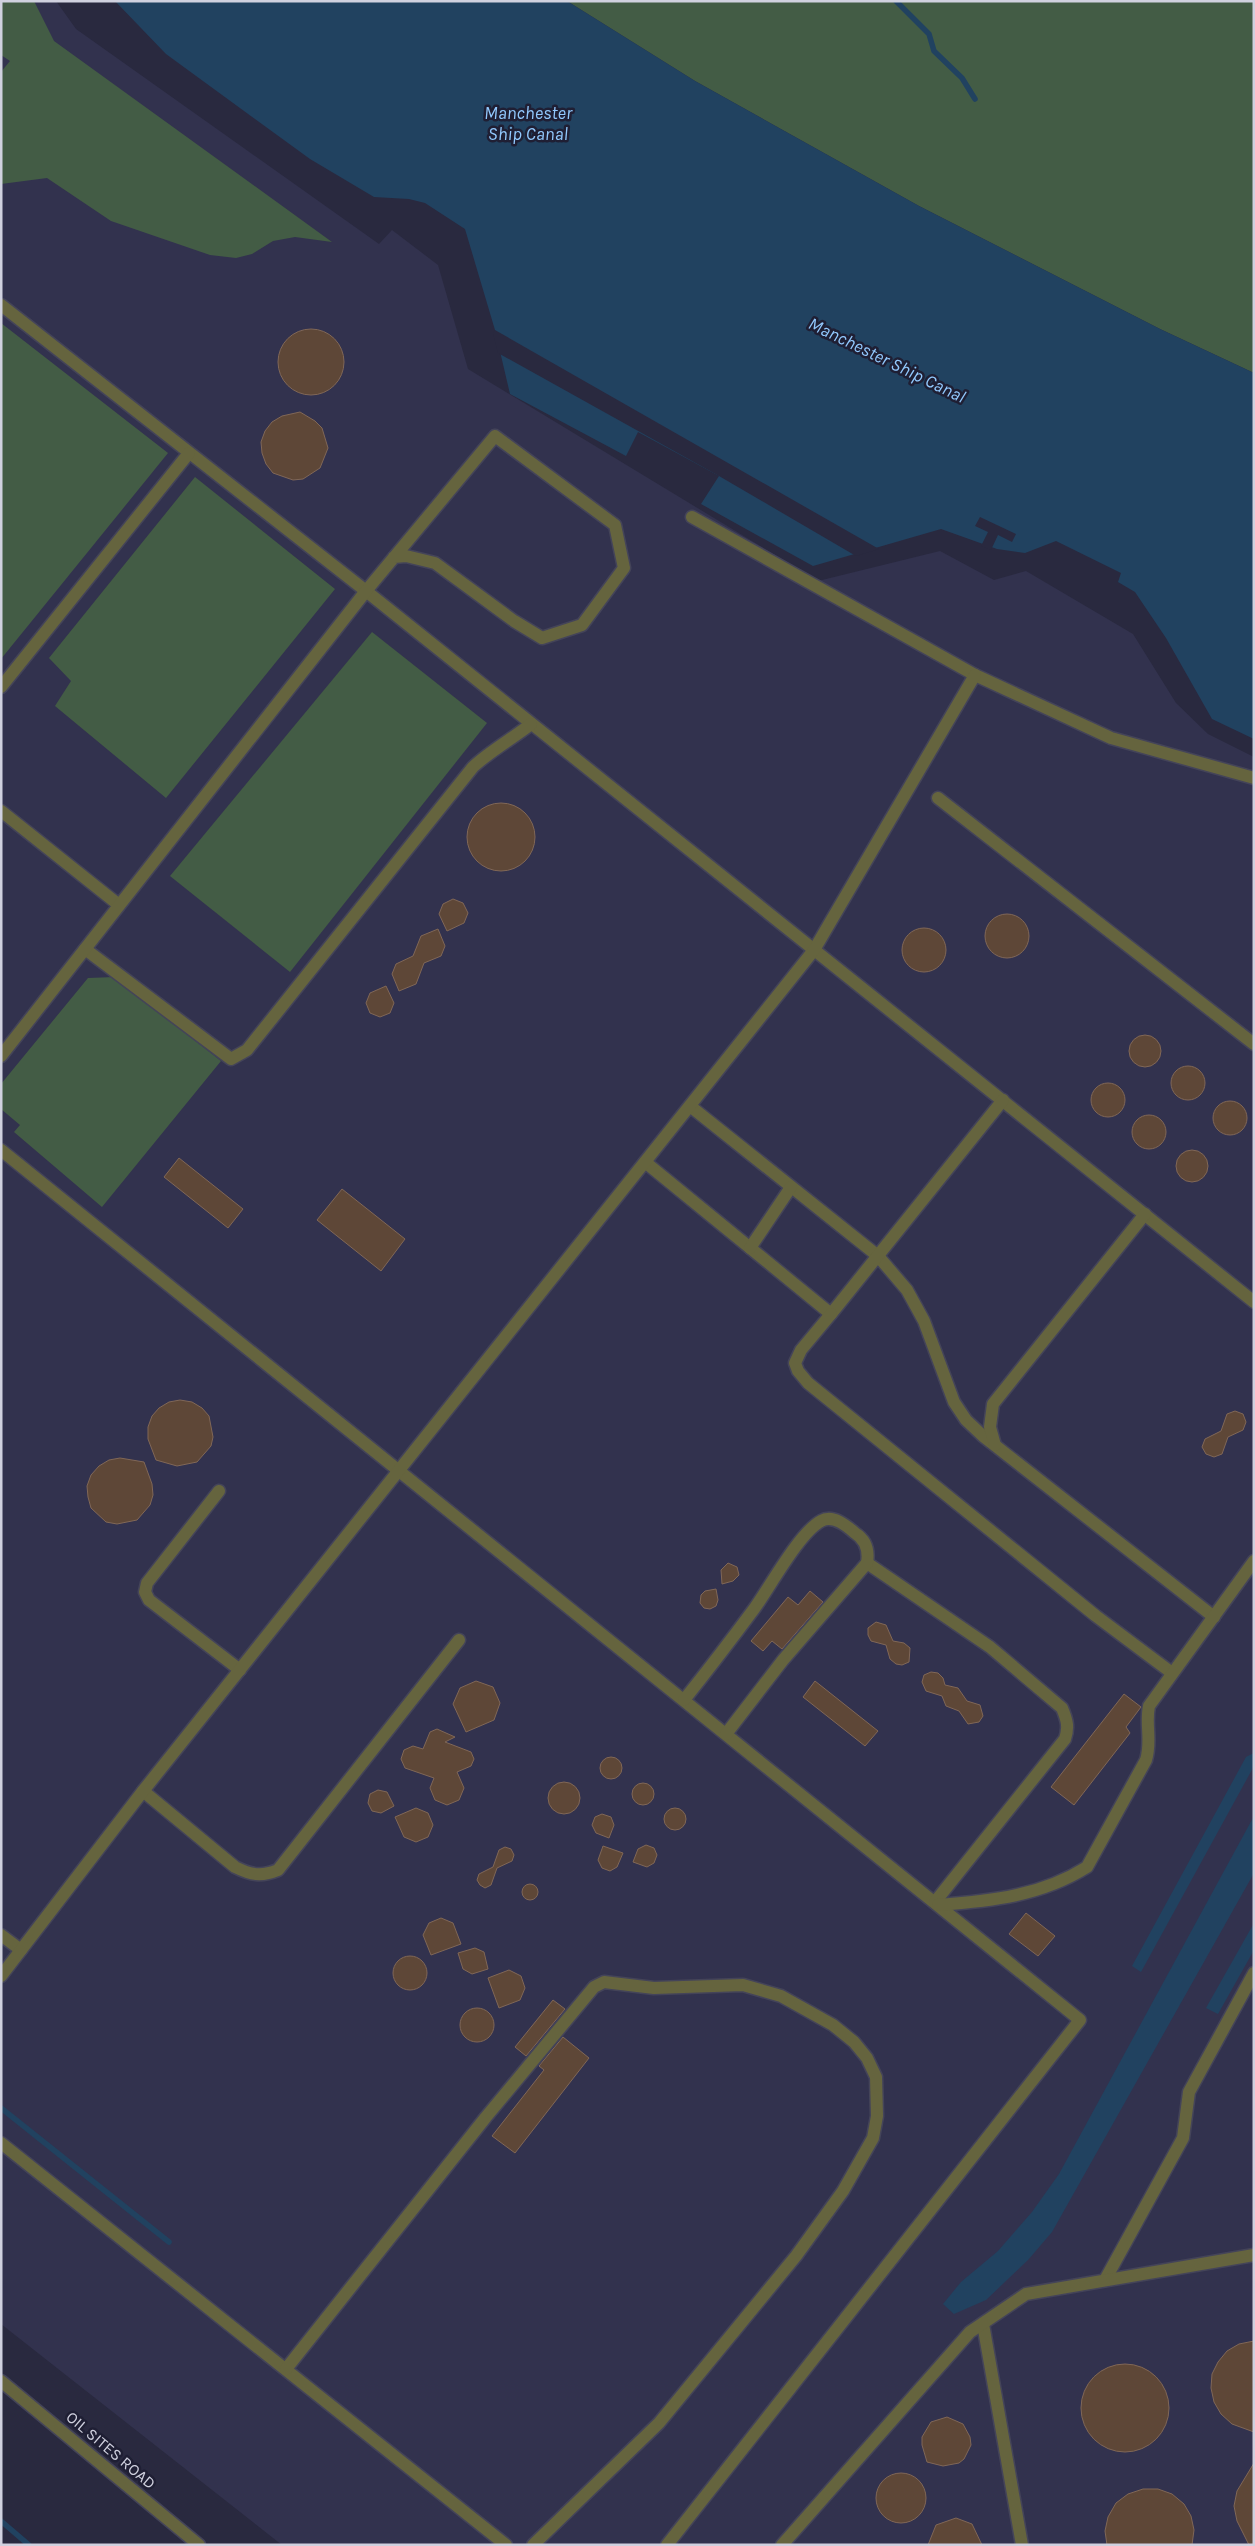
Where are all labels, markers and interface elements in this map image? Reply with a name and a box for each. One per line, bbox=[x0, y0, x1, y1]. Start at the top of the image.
water label: Manchester Ship Canal bbox=[484, 102, 573, 145]
water label: Manchester Ship Canal bbox=[805, 312, 970, 408]
street label: OIL SITES ROAD bbox=[63, 2407, 159, 2493]

